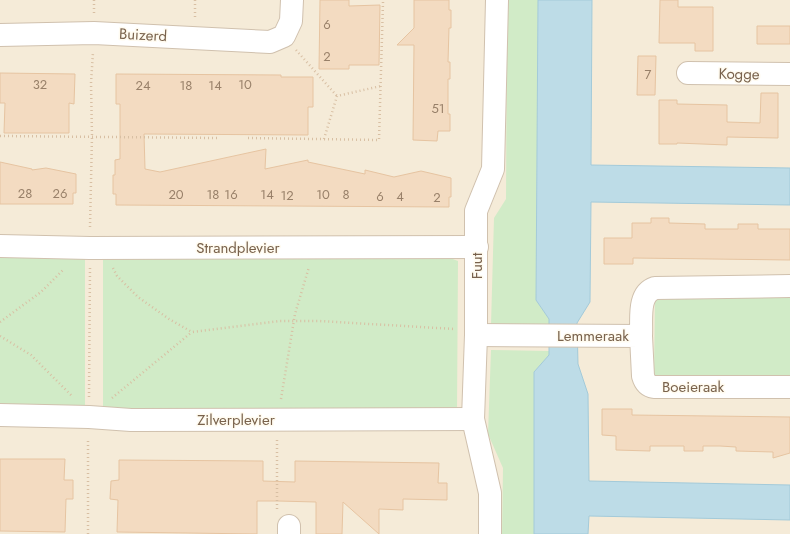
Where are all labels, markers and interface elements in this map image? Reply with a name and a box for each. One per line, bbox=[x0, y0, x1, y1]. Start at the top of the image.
house number: 6 bbox=[323, 15, 331, 34]
street label: Buizerd bbox=[118, 23, 168, 47]
house number: 2 bbox=[323, 47, 331, 66]
street label: Kogge bbox=[718, 63, 760, 85]
house number: 7 bbox=[645, 65, 652, 84]
house number: 32 bbox=[33, 75, 47, 94]
house number: 10 bbox=[238, 75, 252, 94]
house number: 24 bbox=[136, 76, 151, 95]
house number: 18 bbox=[180, 76, 192, 95]
house number: 14 bbox=[208, 76, 222, 95]
house number: 51 bbox=[431, 99, 445, 118]
house number: 28 bbox=[18, 184, 32, 203]
house number: 26 bbox=[53, 184, 67, 203]
house number: 20 bbox=[168, 185, 184, 204]
house number: 18 bbox=[207, 185, 219, 204]
house number: 16 bbox=[224, 185, 238, 204]
house number: 14 bbox=[260, 185, 274, 204]
house number: 10 bbox=[316, 185, 330, 204]
house number: 8 bbox=[342, 185, 350, 204]
house number: 12 bbox=[280, 186, 294, 205]
house number: 6 bbox=[376, 187, 384, 206]
house number: 4 bbox=[396, 187, 404, 206]
house number: 2 bbox=[433, 188, 441, 207]
street label: Strandplevier bbox=[196, 237, 281, 259]
street label: Fuut bbox=[466, 252, 488, 279]
street label: Lemmeraak bbox=[557, 325, 629, 347]
street label: Boeieraak bbox=[662, 376, 724, 398]
street label: Zilverplevier bbox=[197, 409, 276, 431]

